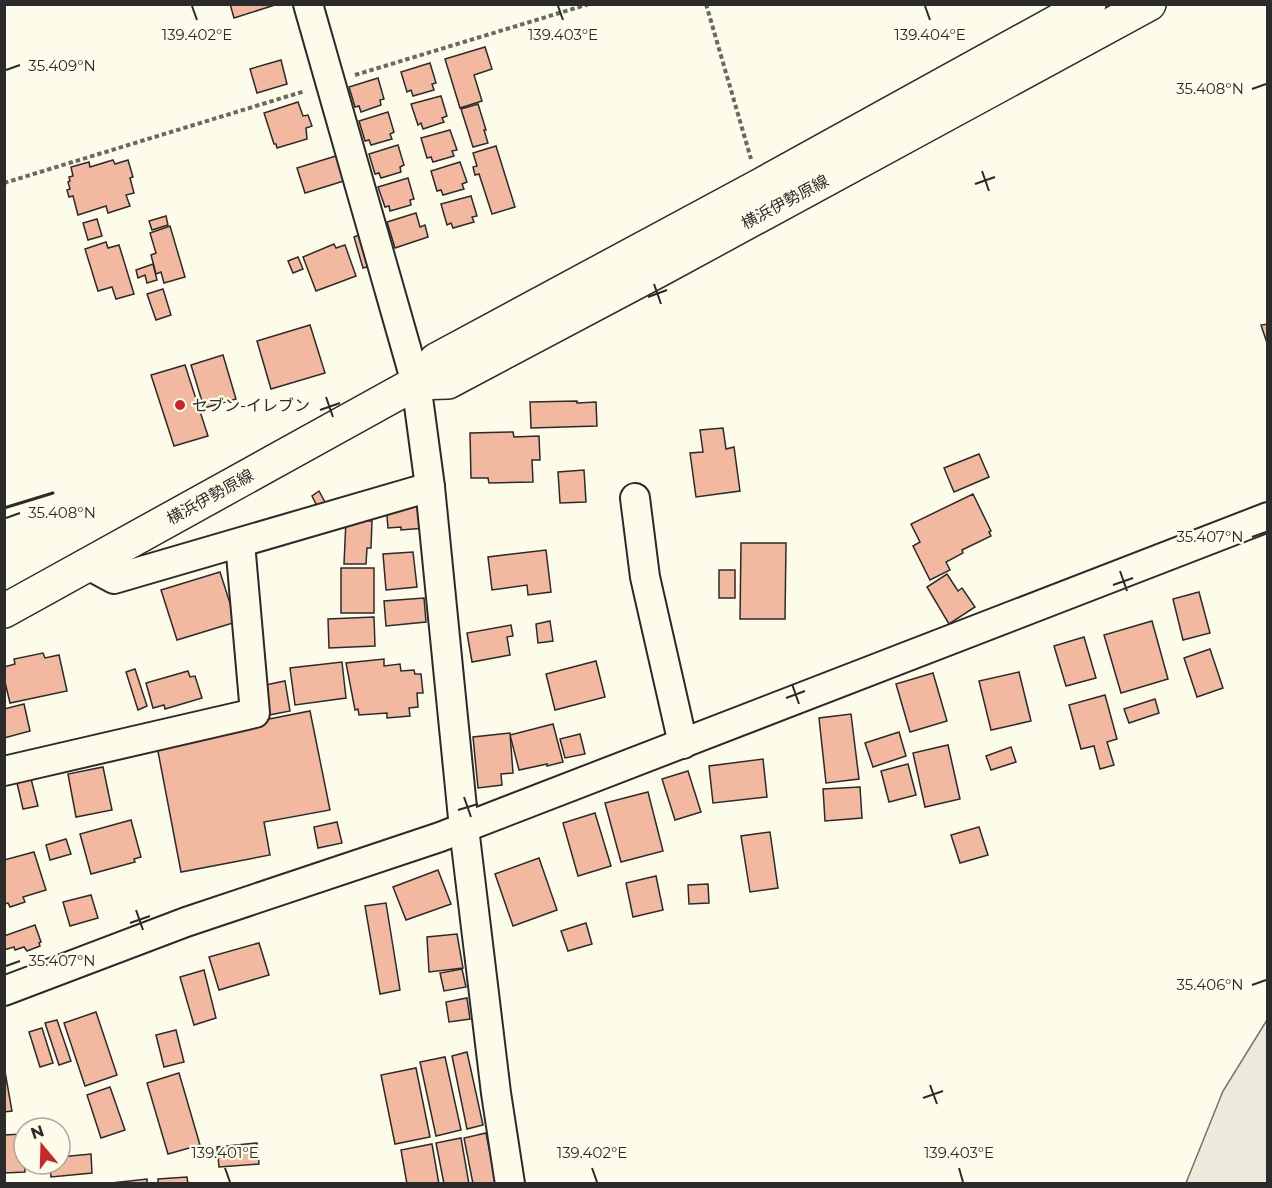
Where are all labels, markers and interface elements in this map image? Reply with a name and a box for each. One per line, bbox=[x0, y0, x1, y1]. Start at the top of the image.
text: 139.402°E bbox=[162, 25, 232, 44]
text: 139.403°E bbox=[528, 25, 598, 44]
text: 139.404°E bbox=[894, 25, 966, 44]
text: 35.409°N bbox=[28, 56, 96, 75]
text: 35.408°N bbox=[1176, 79, 1244, 98]
street label: 横浜伊勢原線 bbox=[738, 171, 832, 233]
place label: セブン-イレブン bbox=[192, 396, 310, 415]
marker: セブン-イレブン bbox=[173, 398, 187, 412]
street label: 横浜伊勢原線 bbox=[163, 465, 257, 529]
text: 35.408°N bbox=[28, 503, 96, 522]
text: 35.407°N bbox=[1177, 527, 1243, 546]
text: 35.407°N bbox=[29, 951, 95, 970]
text: 35.406°N bbox=[1177, 975, 1243, 994]
north arrow bbox=[12, 1116, 72, 1176]
text: N bbox=[28, 1121, 46, 1143]
text: 139.401°E bbox=[191, 1143, 259, 1162]
text: 139.402°E bbox=[557, 1143, 627, 1162]
text: 139.403°E bbox=[924, 1143, 994, 1162]

